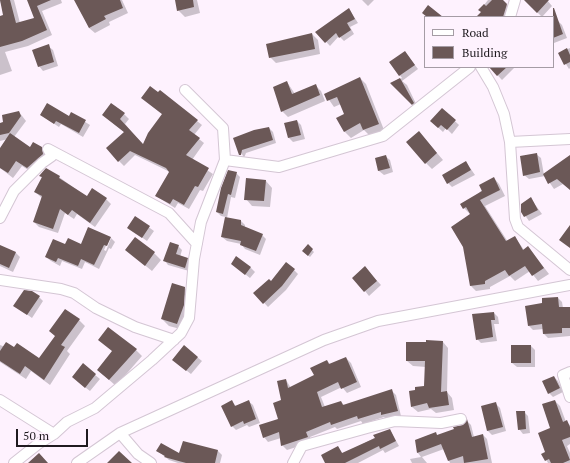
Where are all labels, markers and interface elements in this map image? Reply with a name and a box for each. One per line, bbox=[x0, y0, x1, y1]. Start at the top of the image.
legend bbox=[424, 16, 554, 68]
text: Road bbox=[462, 25, 489, 40]
text: Building bbox=[462, 45, 507, 60]
scale bar bbox=[18, 421, 90, 447]
text: 50 m bbox=[23, 428, 49, 443]

